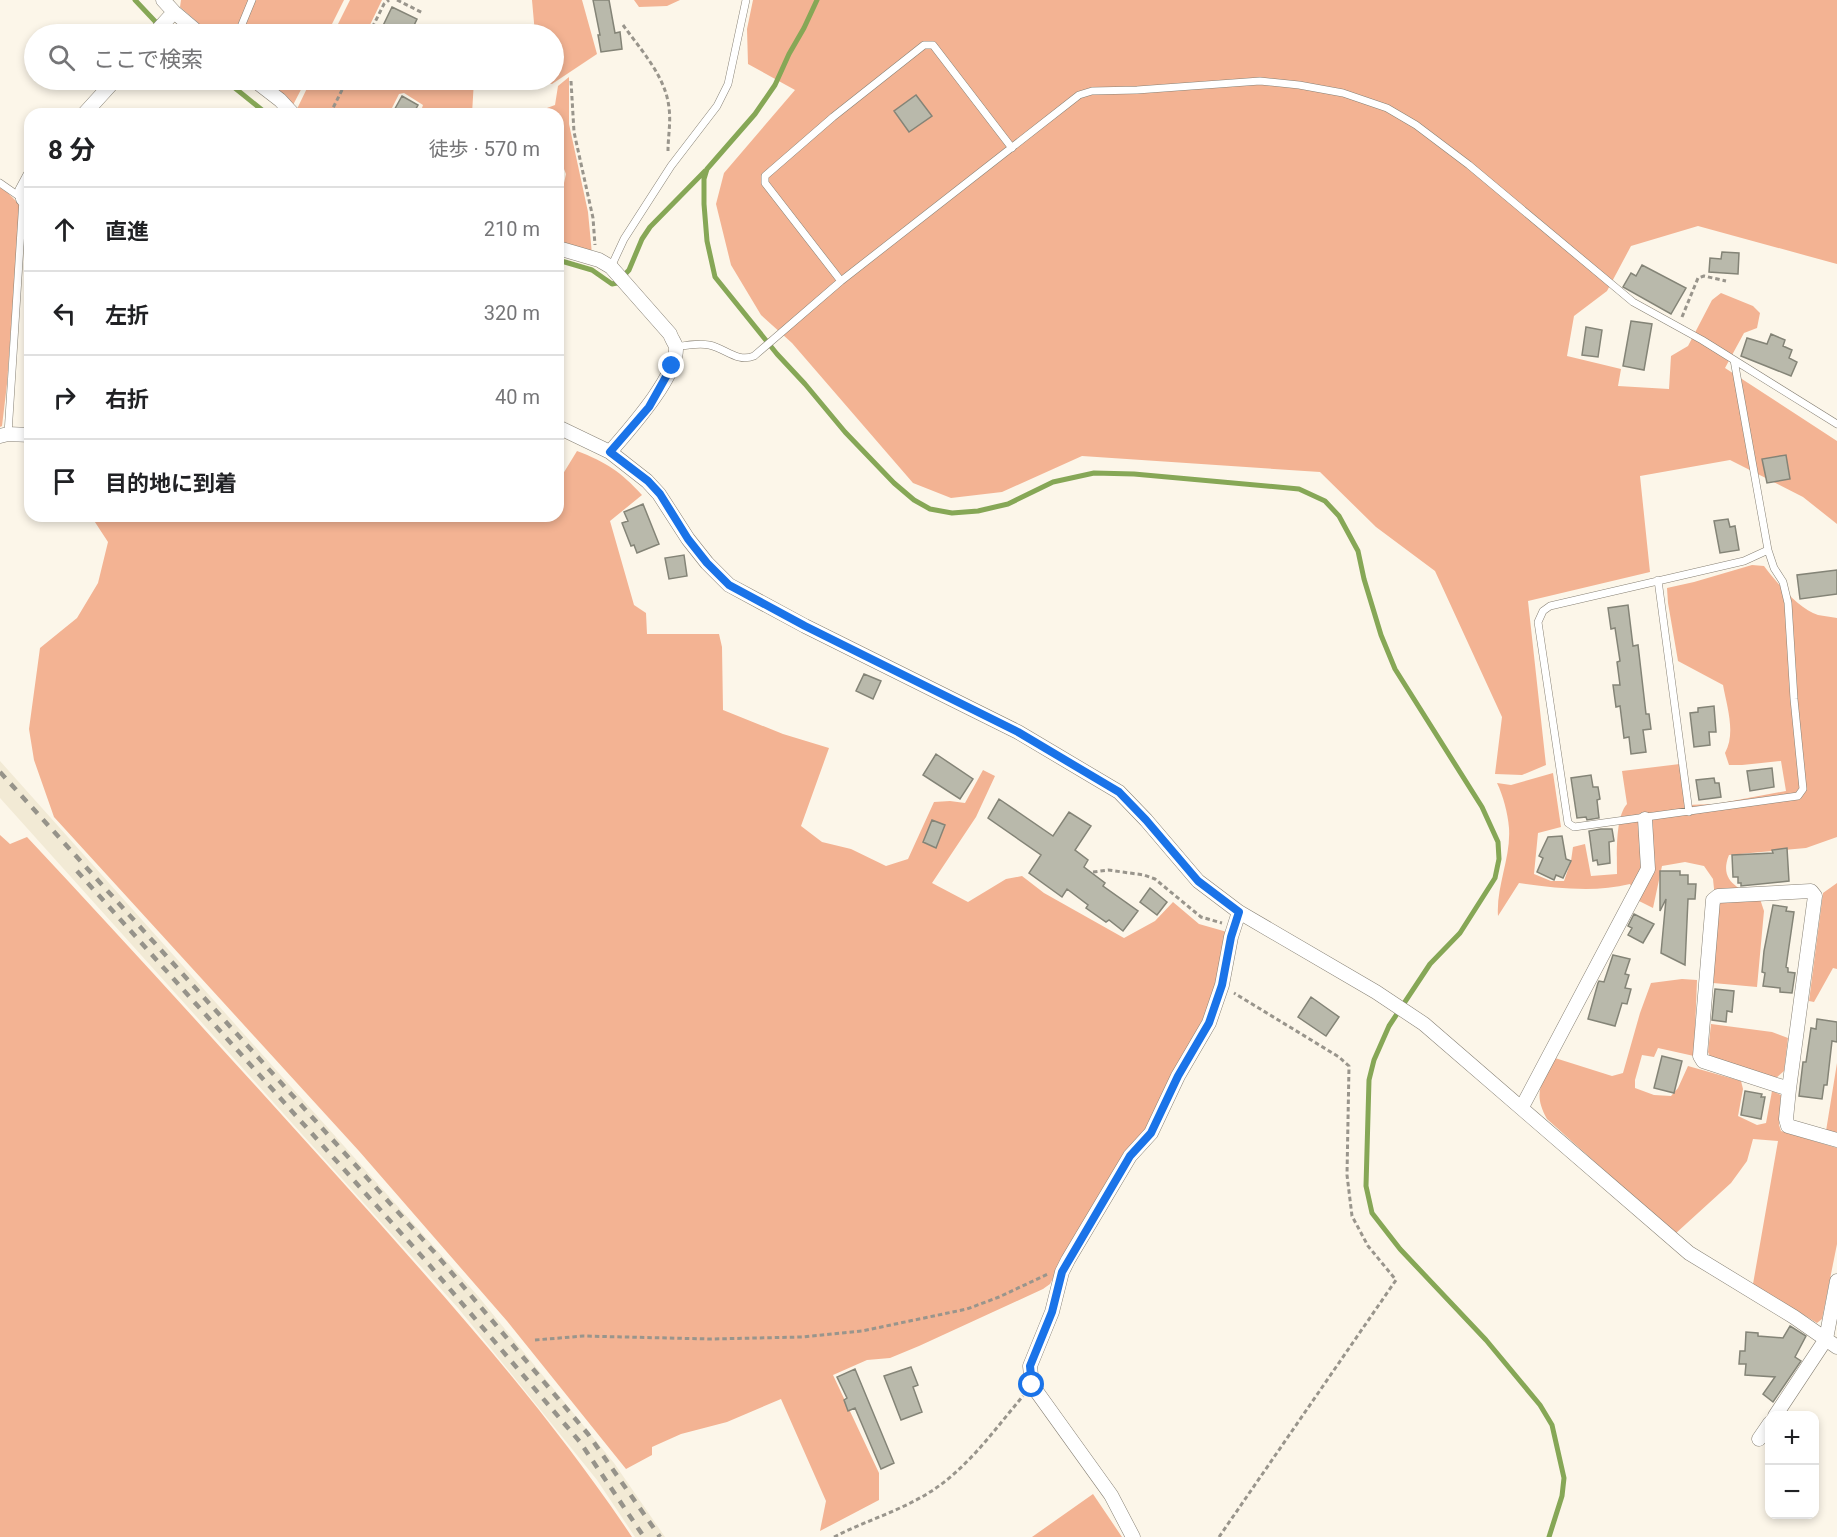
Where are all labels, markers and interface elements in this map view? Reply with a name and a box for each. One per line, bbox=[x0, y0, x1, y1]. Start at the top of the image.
search box bbox=[24, 24, 564, 90]
icon: search bbox=[45, 41, 78, 74]
text: ここで検索 bbox=[93, 47, 203, 72]
text: 8 分 bbox=[48, 135, 95, 165]
text: 徒歩 · 570 m bbox=[429, 137, 540, 161]
icon: ahead bbox=[48, 213, 81, 246]
text: 210 m bbox=[484, 217, 540, 241]
text: 直進 bbox=[105, 219, 149, 244]
icon: left bbox=[48, 297, 81, 330]
text: 320 m bbox=[484, 301, 540, 325]
text: 左折 bbox=[105, 303, 149, 328]
route end bbox=[658, 352, 684, 378]
icon: right bbox=[48, 381, 81, 414]
text: 40 m bbox=[495, 385, 540, 409]
text: 右折 bbox=[105, 387, 149, 412]
icon: arrive bbox=[48, 465, 81, 498]
text: 目的地に到着 bbox=[105, 471, 237, 496]
route start bbox=[1018, 1371, 1044, 1397]
map controls bbox=[1765, 1411, 1819, 1519]
button: + bbox=[1765, 1411, 1819, 1465]
button: − bbox=[1765, 1465, 1819, 1519]

